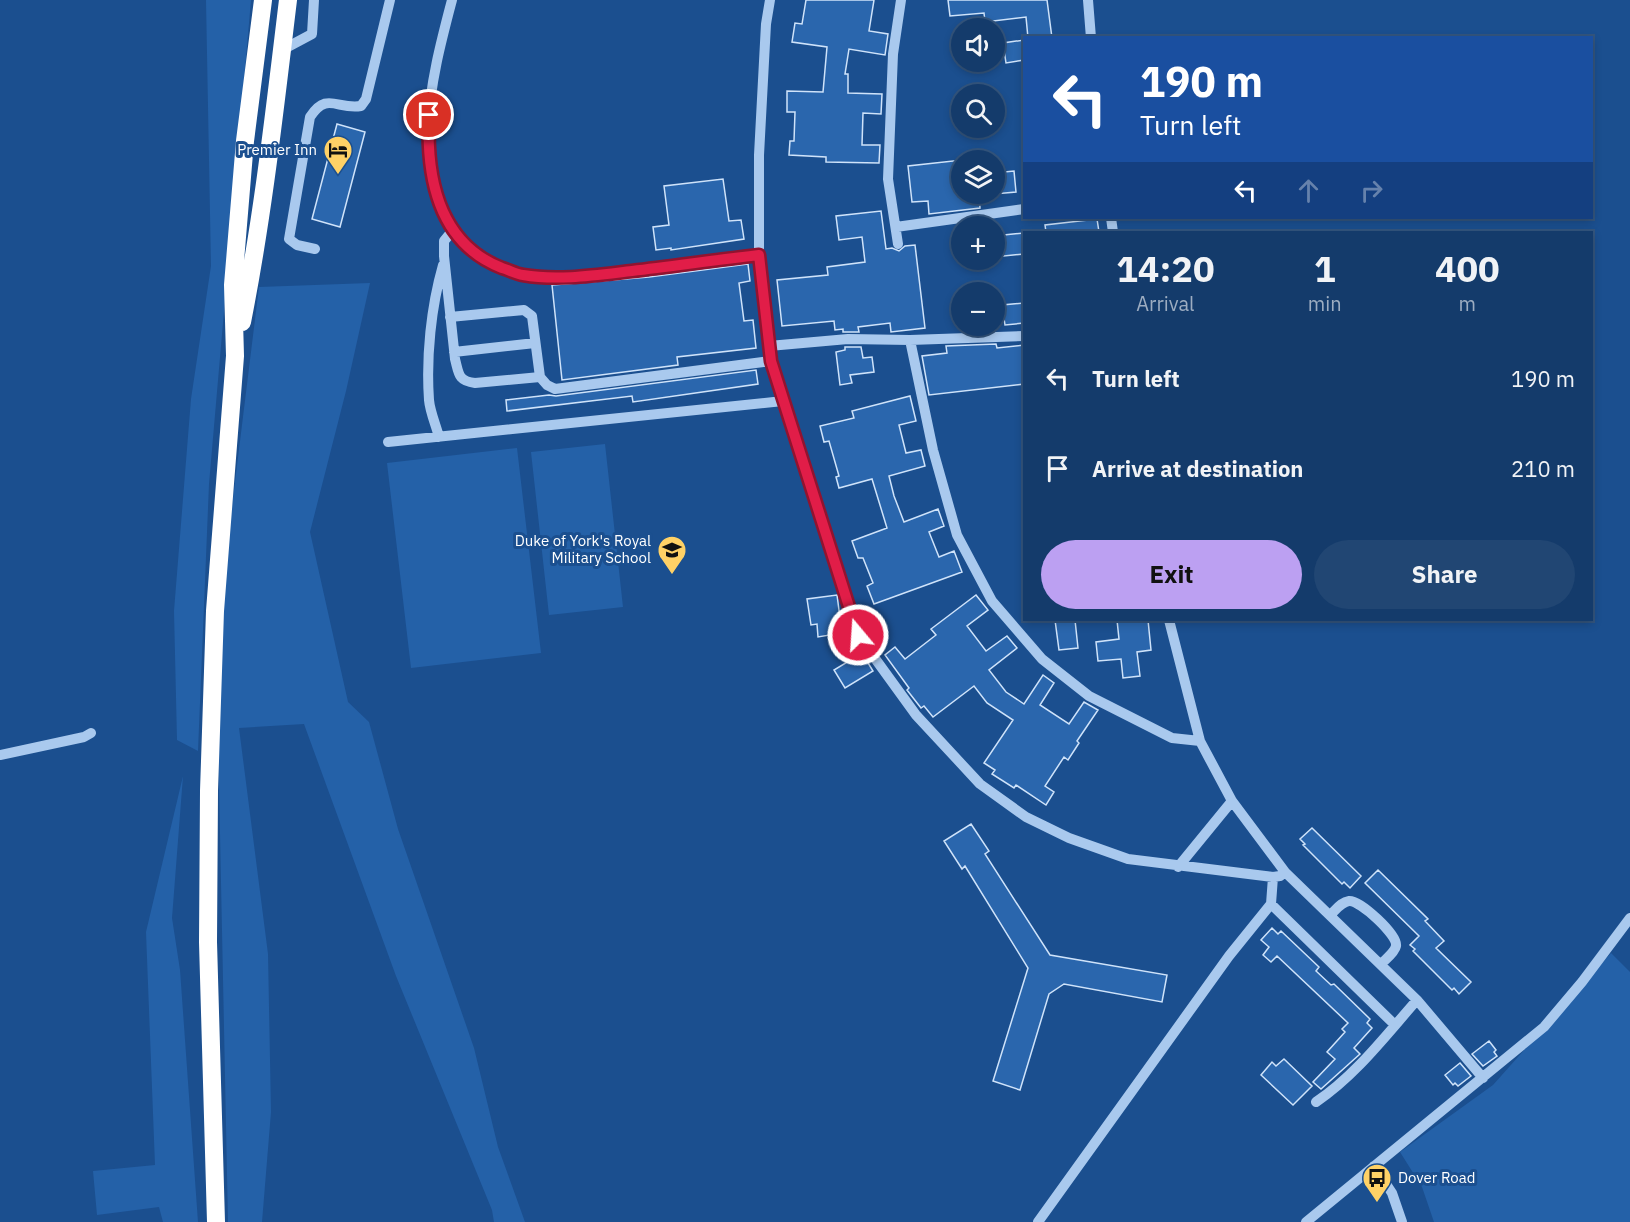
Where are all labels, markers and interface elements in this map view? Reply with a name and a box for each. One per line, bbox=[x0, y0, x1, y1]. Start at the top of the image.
map controls bbox=[951, 18, 1005, 336]
button: sound bbox=[951, 18, 1005, 72]
text: 190 m bbox=[1140, 54, 1263, 109]
icon: left bbox=[1041, 60, 1119, 138]
button: search bbox=[951, 84, 1005, 138]
pin bbox=[403, 89, 454, 140]
icon: arrive bbox=[412, 98, 445, 131]
text: Turn left bbox=[1140, 107, 1241, 142]
hotel icon: Premier Inn bbox=[322, 134, 354, 176]
place label: Premier Inn bbox=[237, 140, 317, 159]
button: layers bbox=[951, 150, 1005, 204]
icon: left bbox=[1229, 174, 1262, 207]
icon: ahead bbox=[1292, 174, 1325, 207]
icon: right bbox=[1355, 174, 1388, 207]
button: + bbox=[951, 216, 1005, 270]
text: 14:20 bbox=[1116, 245, 1215, 292]
text: 1 bbox=[1314, 245, 1336, 292]
text: 400 bbox=[1435, 245, 1500, 292]
button: − bbox=[951, 282, 1005, 336]
text: Arrival bbox=[1136, 290, 1195, 317]
text: min bbox=[1308, 290, 1342, 317]
text: m bbox=[1459, 290, 1476, 317]
icon: left bbox=[1041, 362, 1074, 395]
text: Turn left bbox=[1092, 364, 1180, 393]
text: 190 m bbox=[1511, 364, 1575, 393]
icon: arrive bbox=[1041, 452, 1074, 485]
text: Arrive at destination bbox=[1092, 454, 1303, 483]
text: 210 m bbox=[1511, 454, 1575, 483]
place label: Duke of York's Royal Military School bbox=[515, 531, 651, 567]
school or university icon: Duke of York's Royal Military School bbox=[656, 534, 688, 576]
button: Exit bbox=[1041, 540, 1302, 609]
button: Share bbox=[1314, 540, 1575, 609]
position arrow bbox=[826, 603, 890, 667]
bus stop icon: Dover Road bbox=[1361, 1162, 1393, 1204]
place label: Dover Road bbox=[1398, 1168, 1475, 1187]

